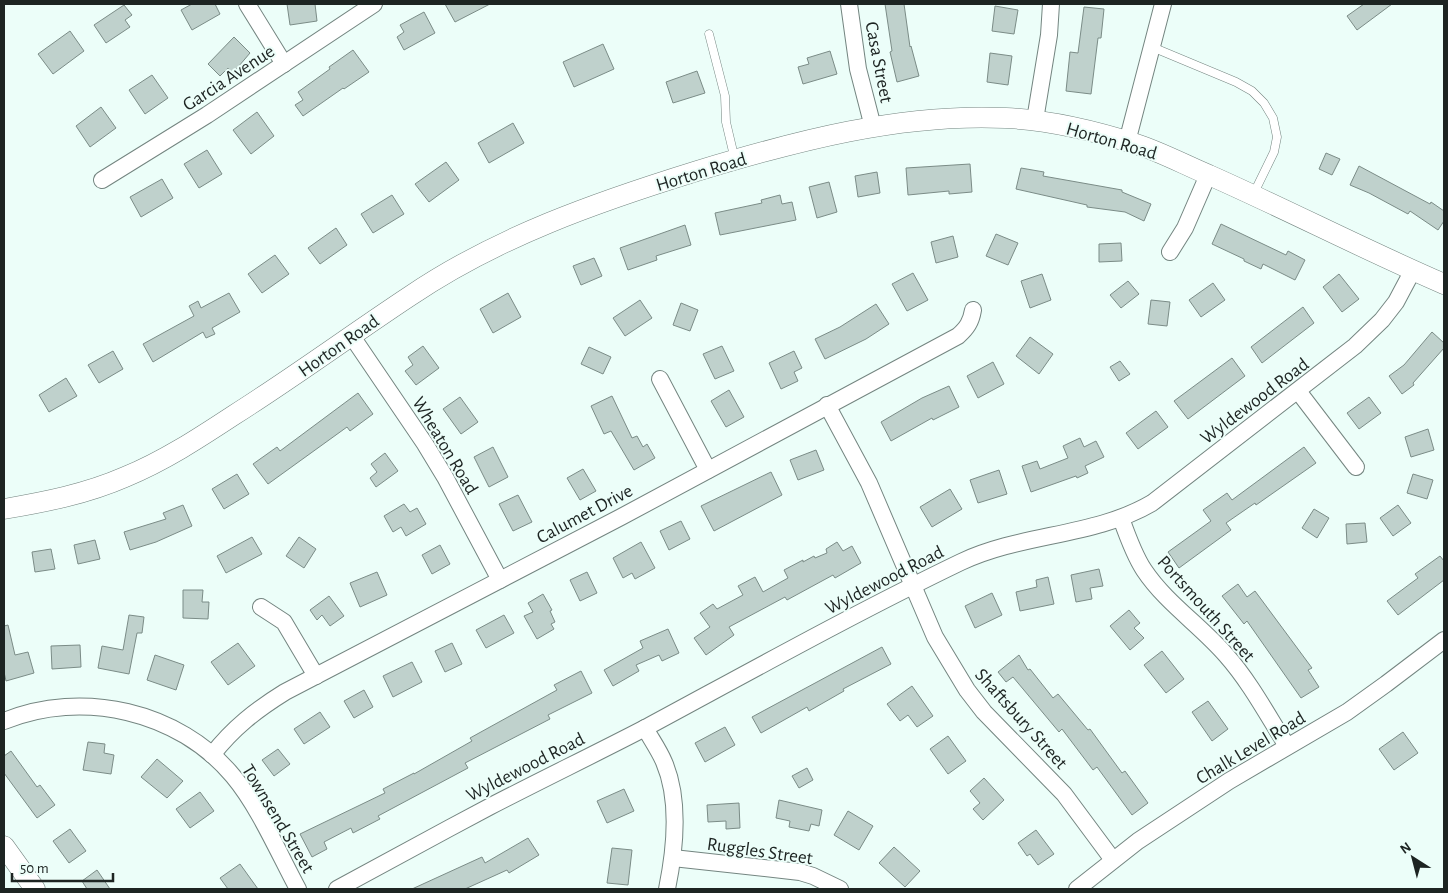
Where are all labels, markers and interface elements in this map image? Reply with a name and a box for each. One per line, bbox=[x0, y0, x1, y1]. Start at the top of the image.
street label: Casa Street bbox=[861, 20, 896, 105]
street label: Garcia Avenue bbox=[180, 42, 278, 115]
street label: Horton Road bbox=[1064, 119, 1159, 164]
street label: Horton Road bbox=[654, 150, 749, 195]
street label: Horton Road bbox=[295, 312, 383, 381]
street label: Wyldewood Road bbox=[1197, 354, 1313, 448]
street label: Wheaton Road bbox=[408, 394, 481, 498]
street label: Calumet Drive bbox=[534, 481, 636, 547]
street label: Wyldewood Road bbox=[823, 542, 947, 618]
street label: Portsmouth Street bbox=[1153, 552, 1258, 666]
street label: Shaftsbury Street bbox=[971, 665, 1071, 773]
street label: Chalk Level Road bbox=[1193, 708, 1309, 788]
street label: Wyldewood Road bbox=[464, 729, 588, 805]
street label: Townsend Street bbox=[238, 761, 318, 876]
north arrow bbox=[1388, 833, 1438, 883]
street label: Ruggles Street bbox=[706, 835, 814, 868]
text: N bbox=[1398, 840, 1414, 857]
scale bar bbox=[12, 850, 114, 882]
text: 50 m bbox=[20, 861, 49, 876]

